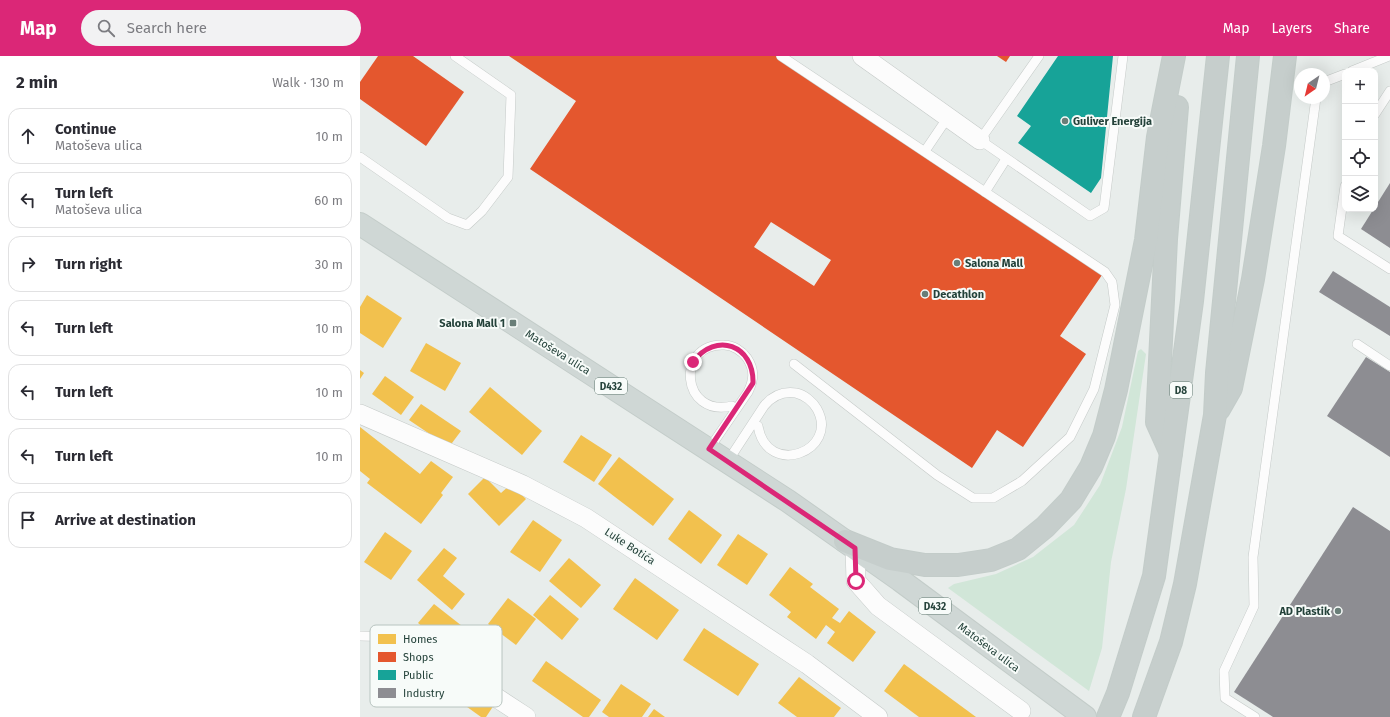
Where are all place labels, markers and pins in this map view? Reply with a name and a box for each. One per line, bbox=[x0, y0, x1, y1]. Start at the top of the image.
place label: Guliver Energija bbox=[1073, 115, 1152, 128]
marker: Guliver Energija bbox=[1060, 116, 1070, 126]
place label: Salona Mall bbox=[965, 257, 1024, 270]
marker: Salona Mall bbox=[952, 258, 962, 268]
place label: Decathlon bbox=[933, 288, 984, 301]
marker: Decathlon bbox=[920, 289, 930, 299]
place label: Salona Mall 1 bbox=[439, 317, 505, 330]
marker: Salona Mall 1 bbox=[508, 318, 518, 328]
place label: AD Plastik bbox=[1278, 605, 1331, 618]
marker: AD Plastik bbox=[1333, 606, 1343, 616]

